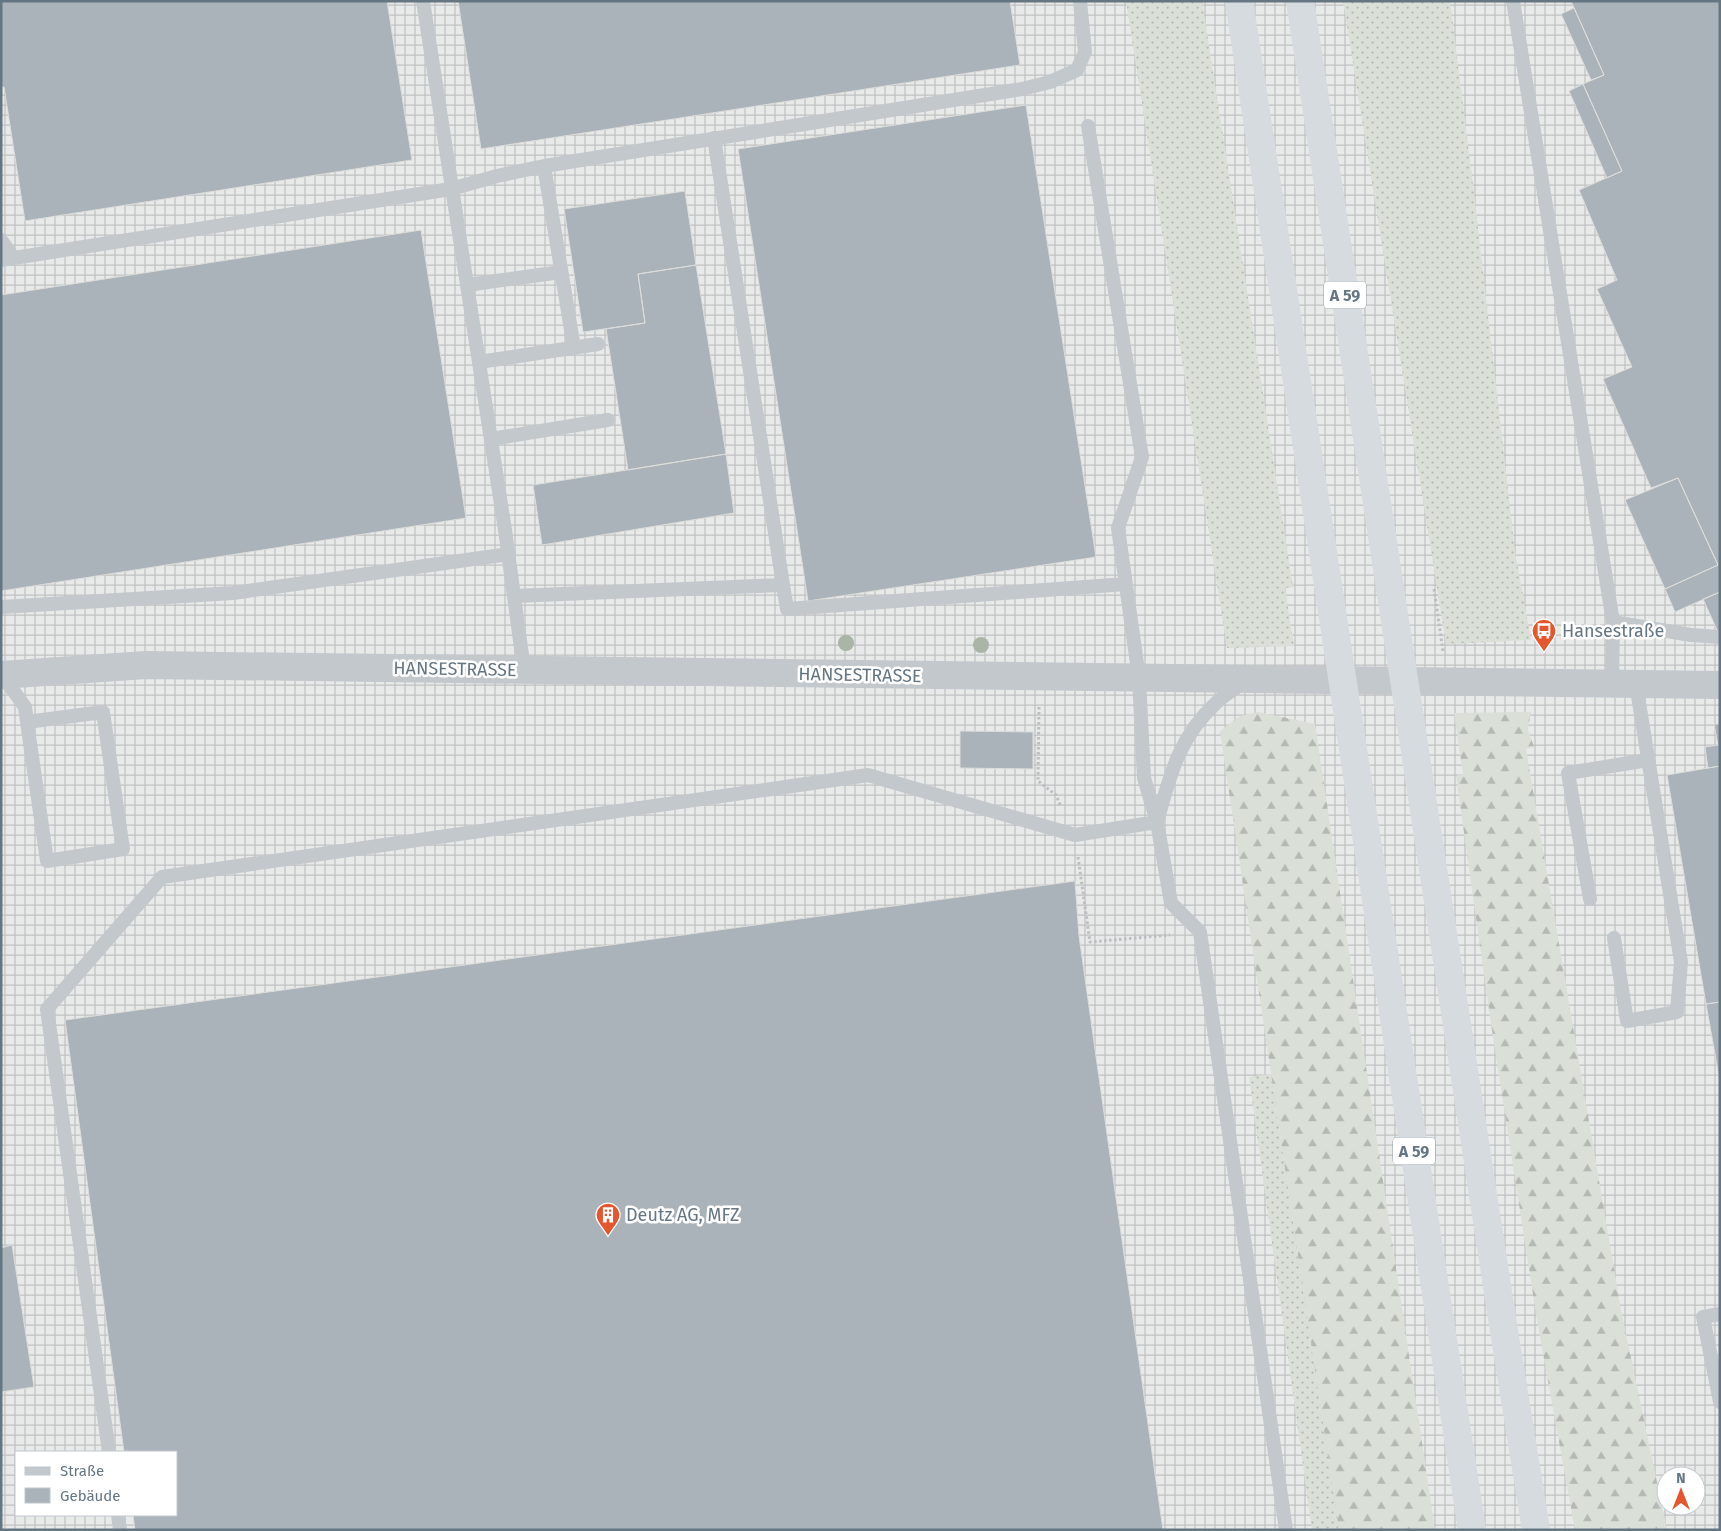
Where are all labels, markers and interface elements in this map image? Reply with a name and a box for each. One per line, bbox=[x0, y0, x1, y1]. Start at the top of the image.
road number: A 59 bbox=[1324, 282, 1366, 308]
bus stop icon: Hansestraße bbox=[1531, 618, 1557, 652]
place label: Hansestraße bbox=[1562, 620, 1664, 642]
street label: HANSESTRASSE bbox=[393, 657, 517, 681]
street label: HANSESTRASSE bbox=[798, 663, 922, 687]
road number: A 59 bbox=[1393, 1138, 1435, 1164]
building icon: Deutz AG, MFZ bbox=[595, 1202, 621, 1236]
place label: Deutz AG, MFZ bbox=[626, 1204, 739, 1226]
legend bbox=[15, 1451, 178, 1516]
text: Straße bbox=[60, 1462, 104, 1480]
north arrow bbox=[1656, 1466, 1706, 1516]
text: N bbox=[1676, 1470, 1686, 1487]
text: Gebäude bbox=[60, 1487, 120, 1505]

